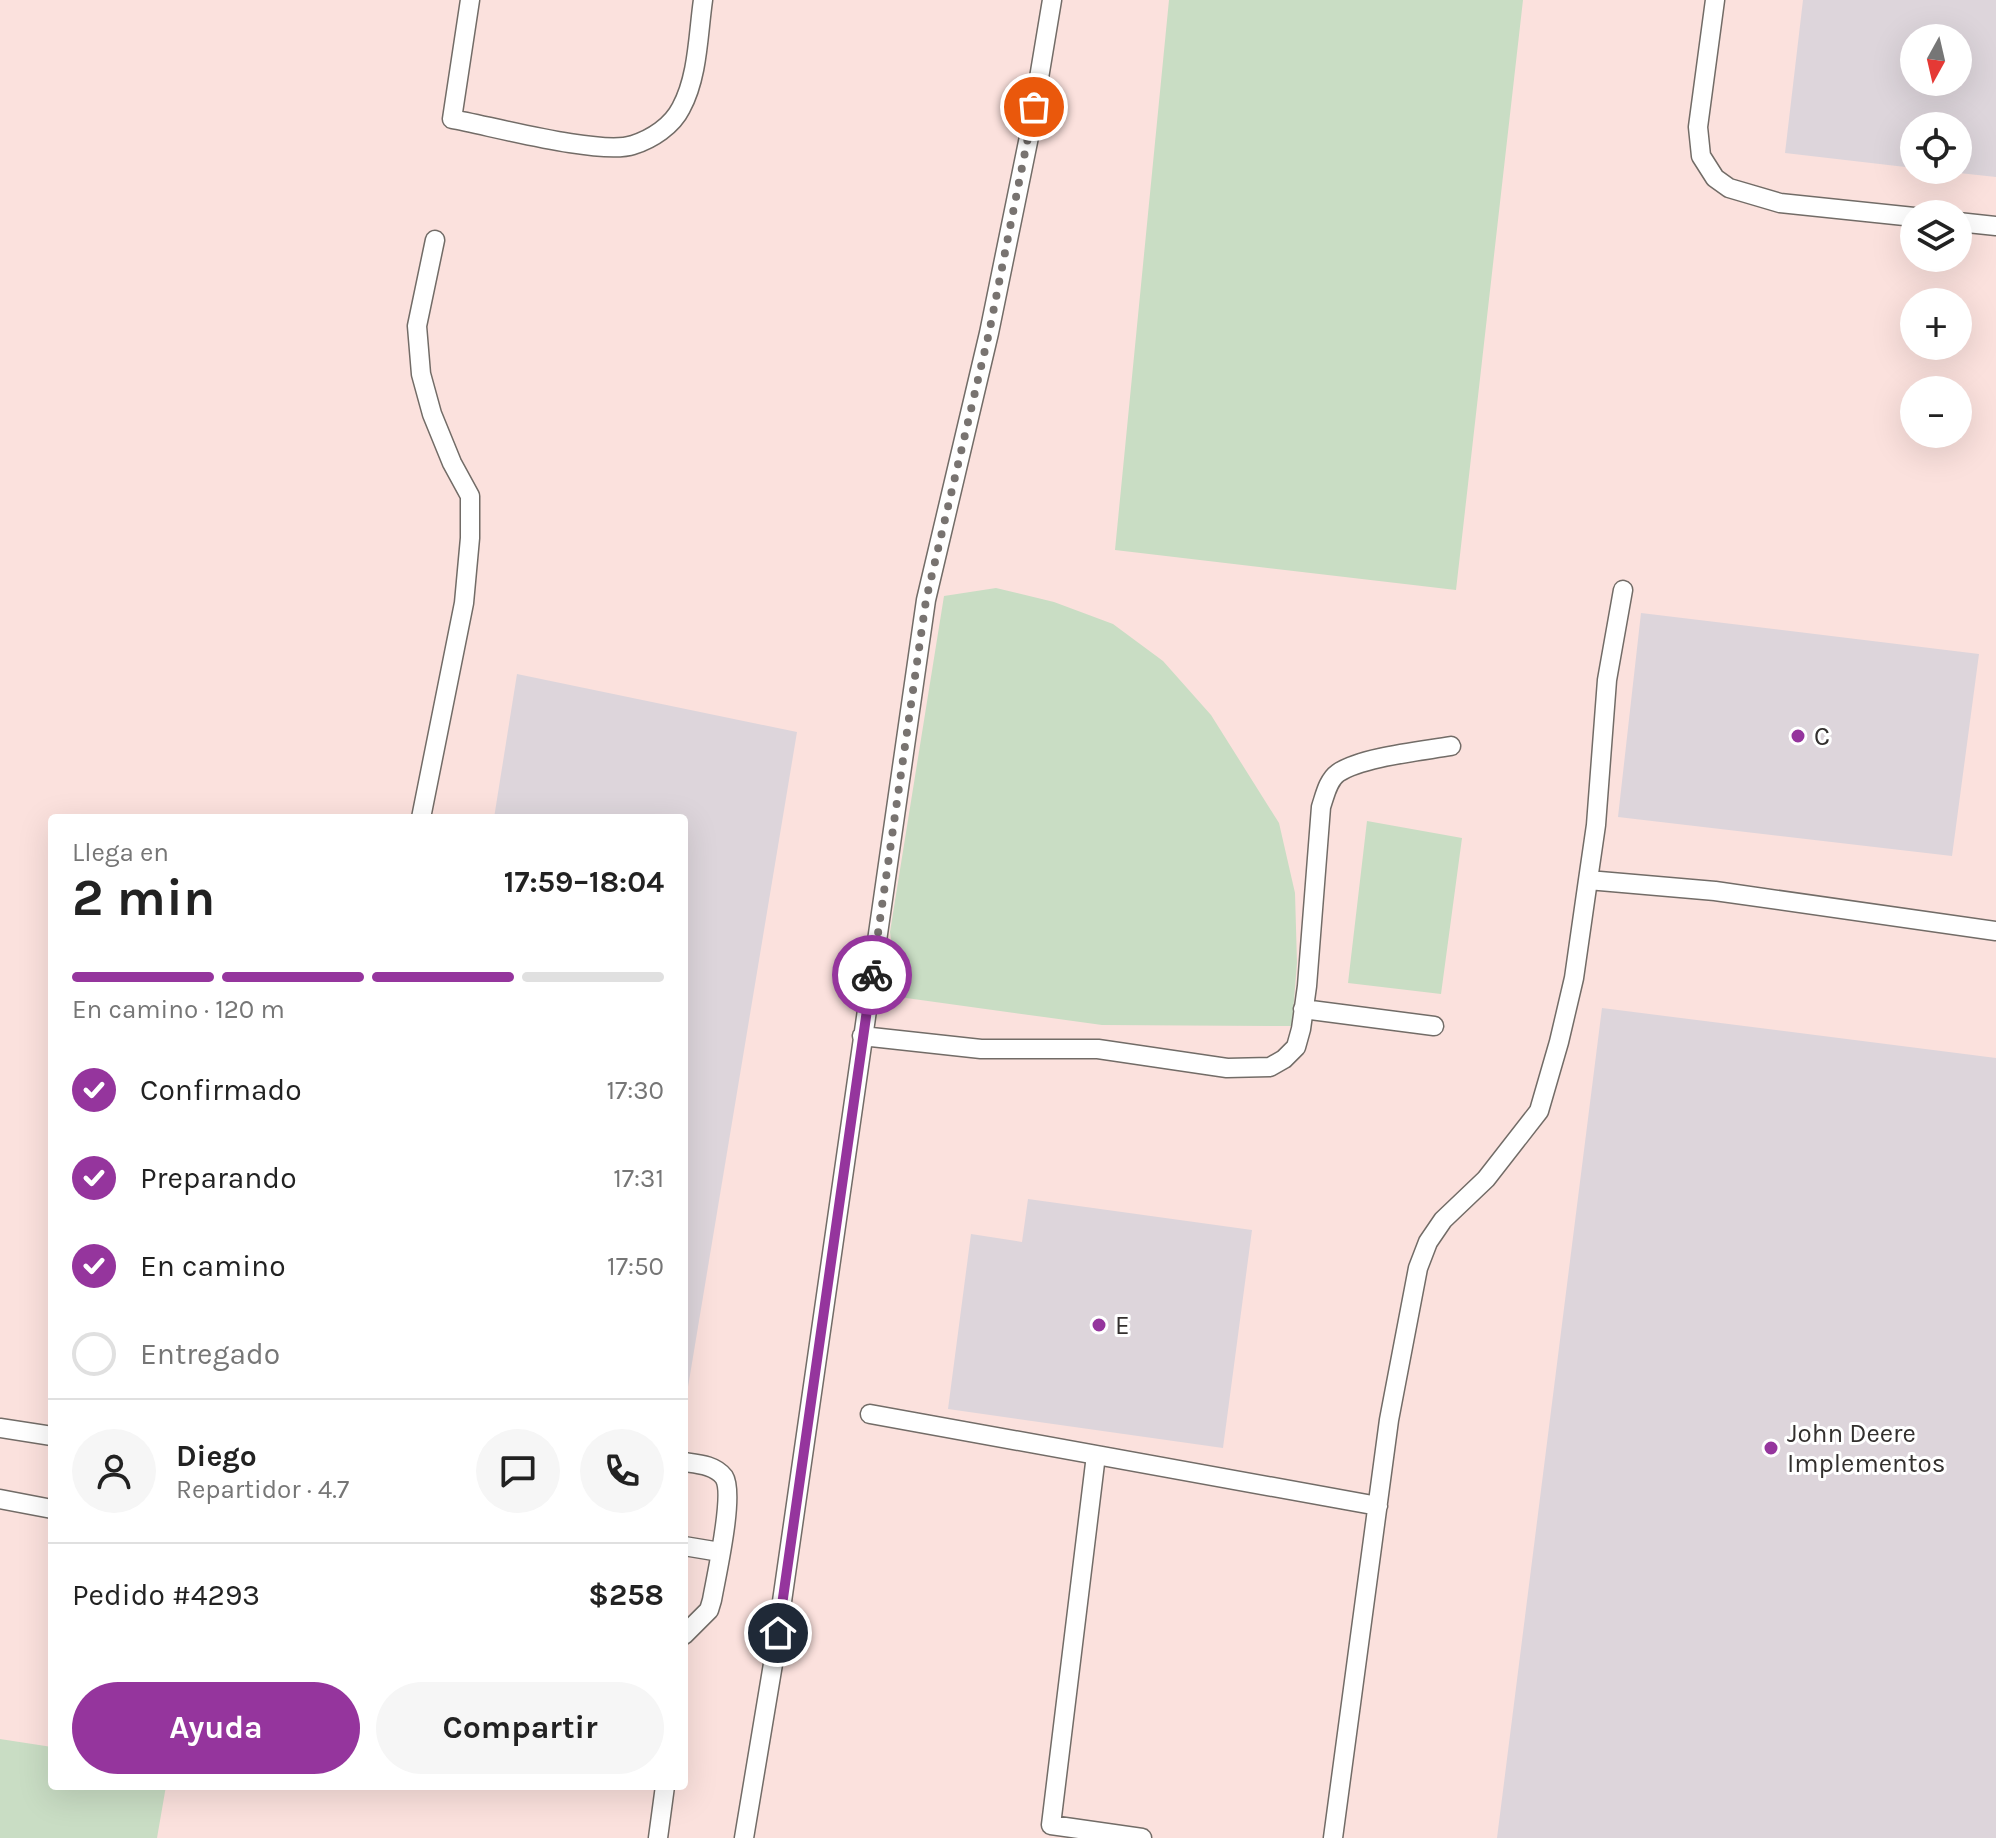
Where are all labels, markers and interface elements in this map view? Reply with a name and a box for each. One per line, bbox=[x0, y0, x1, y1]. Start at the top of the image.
north arrow bbox=[1900, 24, 1972, 96]
map controls bbox=[1900, 24, 1972, 448]
pin bbox=[1000, 73, 1068, 141]
icon: bag bbox=[1012, 85, 1056, 129]
button: locate bbox=[1900, 112, 1972, 184]
button: layers bbox=[1900, 200, 1972, 272]
button: + bbox=[1900, 288, 1972, 360]
button: − bbox=[1900, 376, 1972, 448]
place label: C bbox=[1814, 721, 1830, 752]
marker: C bbox=[1789, 727, 1807, 745]
text: Llega en bbox=[72, 837, 169, 868]
text: 17:59–18:04 bbox=[504, 864, 664, 900]
text: 2 min bbox=[72, 867, 215, 928]
courier bbox=[832, 935, 912, 1015]
icon: bike bbox=[850, 953, 894, 997]
text: En camino · 120 m bbox=[72, 994, 285, 1025]
icon: check bbox=[72, 1068, 116, 1112]
text: Confirmado bbox=[140, 1072, 302, 1108]
text: 17:30 bbox=[606, 1075, 664, 1106]
icon: check bbox=[72, 1156, 116, 1200]
text: Preparando bbox=[140, 1160, 297, 1196]
text: 17:31 bbox=[613, 1163, 664, 1194]
icon: check bbox=[72, 1244, 116, 1288]
text: En camino bbox=[140, 1248, 286, 1284]
text: 17:50 bbox=[607, 1251, 664, 1282]
place label: E bbox=[1115, 1310, 1130, 1341]
marker: E bbox=[1090, 1316, 1108, 1334]
text: Entregado bbox=[140, 1336, 280, 1372]
place label: John Deere Implementos bbox=[1787, 1418, 1945, 1479]
button: person bbox=[72, 1429, 156, 1513]
button: chat bbox=[476, 1429, 560, 1513]
button: phone bbox=[580, 1429, 664, 1513]
text: Diego bbox=[176, 1438, 257, 1474]
marker: John Deere Implementos bbox=[1762, 1439, 1780, 1457]
text: Repartidor · 4.7 bbox=[176, 1474, 349, 1505]
text: Pedido #4293 bbox=[72, 1577, 260, 1613]
text: $258 bbox=[588, 1577, 664, 1613]
pin bbox=[744, 1599, 812, 1667]
icon: home bbox=[756, 1611, 800, 1655]
button: Ayuda bbox=[72, 1682, 360, 1774]
button: Compartir bbox=[376, 1682, 664, 1774]

